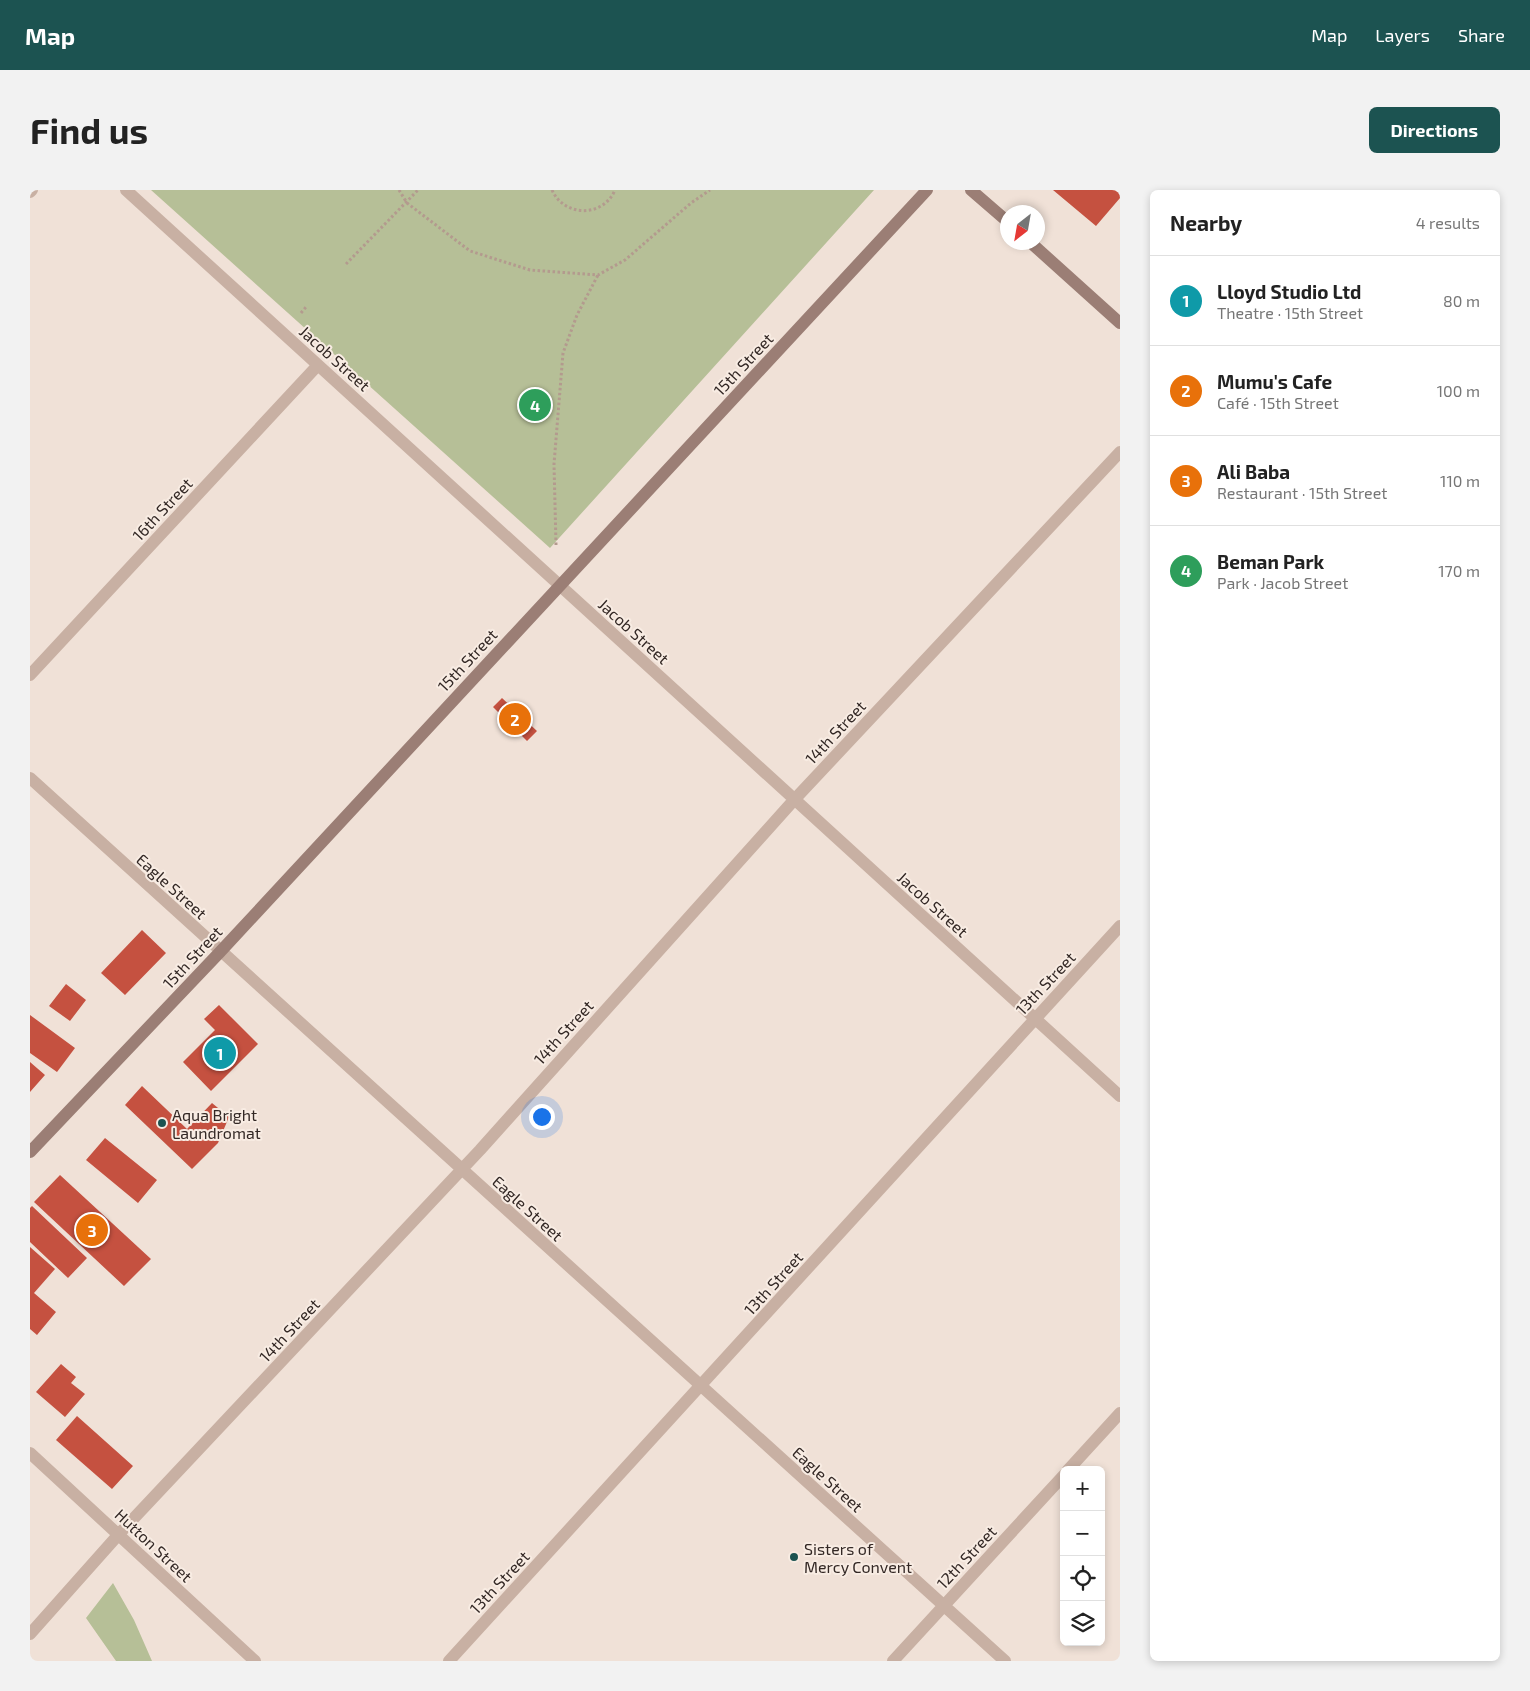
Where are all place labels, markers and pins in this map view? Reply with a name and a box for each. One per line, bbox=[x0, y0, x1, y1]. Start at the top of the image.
pin: 4 bbox=[519, 386, 551, 424]
pin: 2 bbox=[499, 700, 531, 738]
pin: 1 bbox=[204, 1034, 236, 1072]
place label: Aqua Bright Laundromat bbox=[172, 1105, 261, 1142]
marker: Aqua Bright Laundromat bbox=[156, 1117, 168, 1129]
pin: 3 bbox=[76, 1211, 108, 1249]
place label: Sisters of Mercy Convent bbox=[804, 1539, 912, 1576]
marker: Sisters of Mercy Convent bbox=[788, 1551, 800, 1563]

